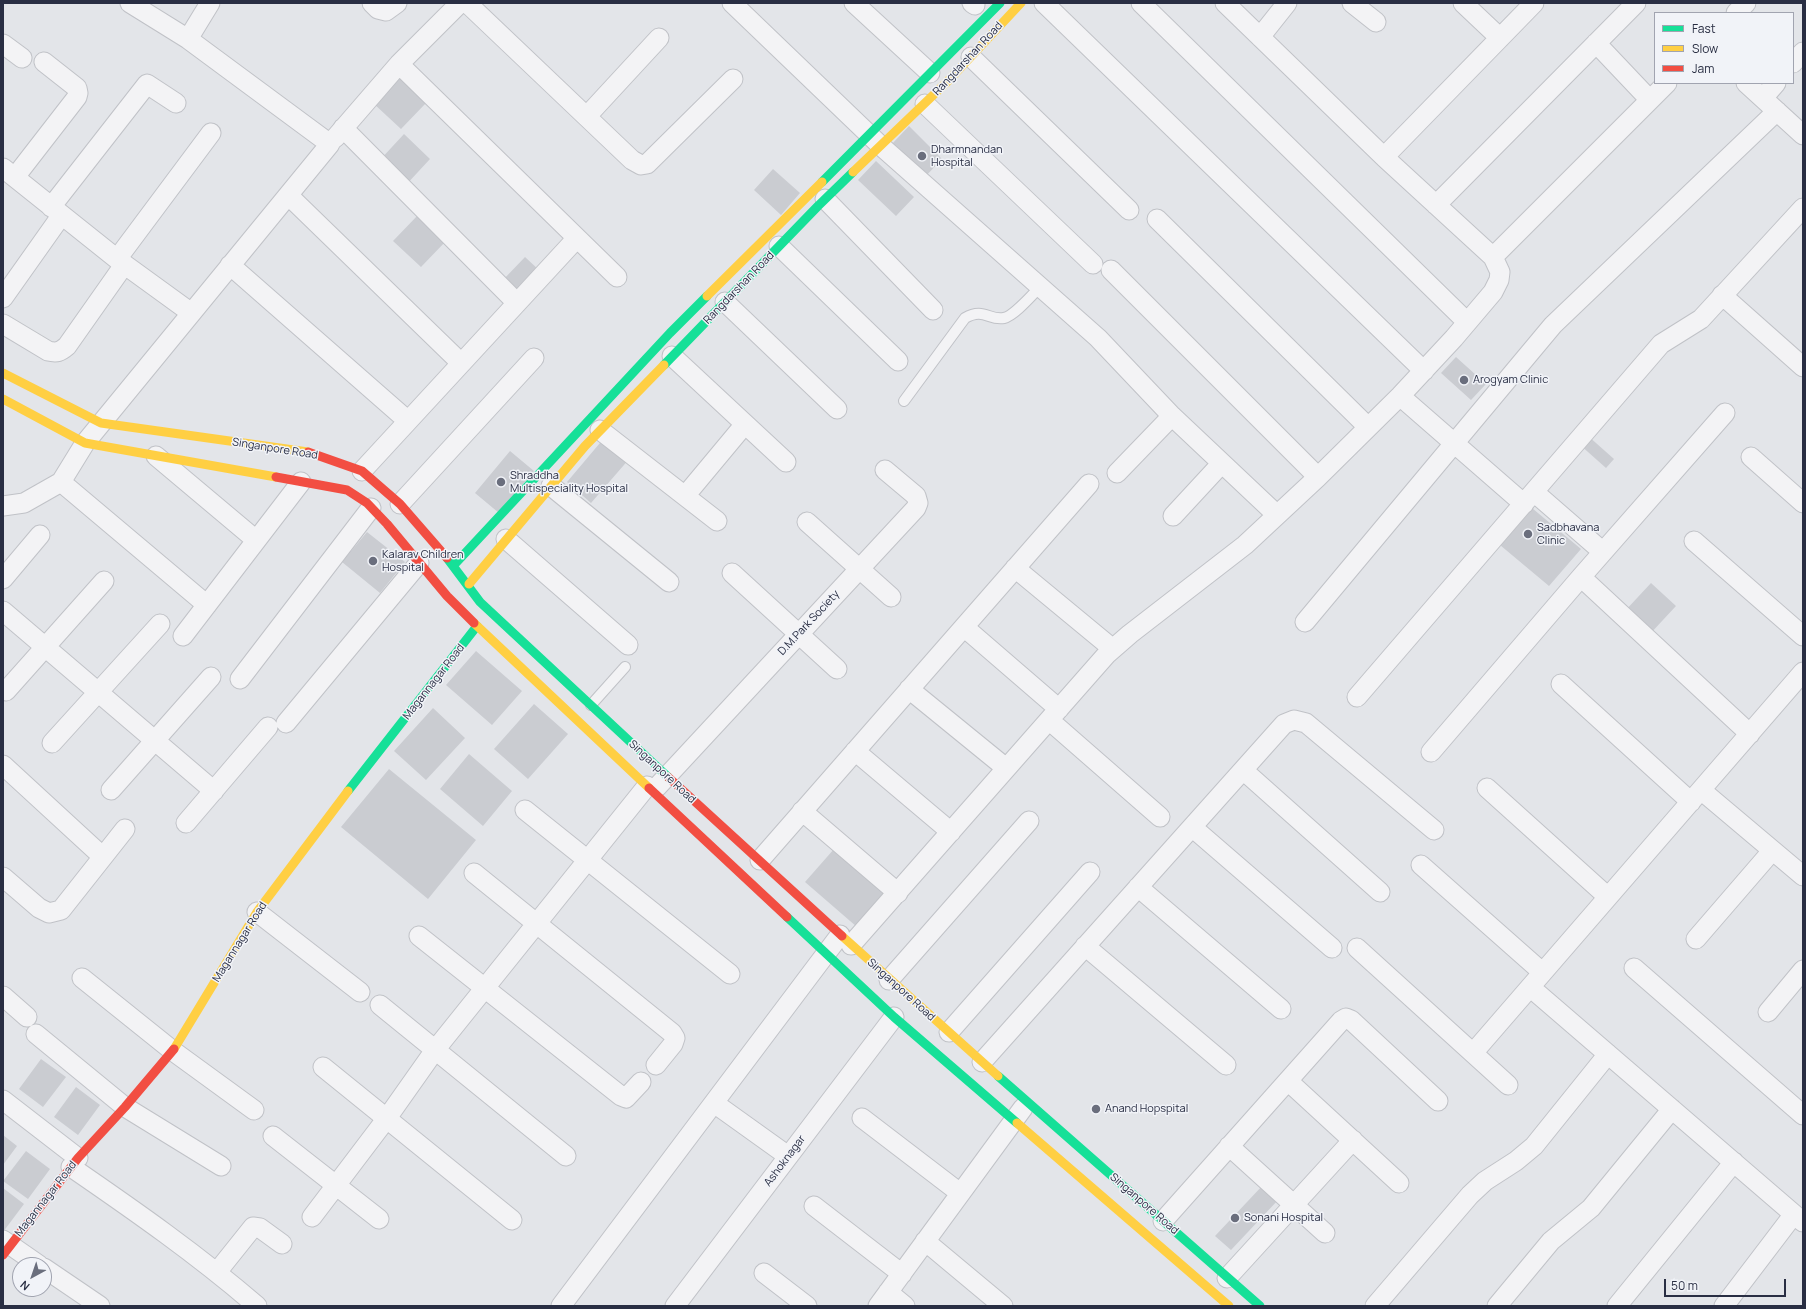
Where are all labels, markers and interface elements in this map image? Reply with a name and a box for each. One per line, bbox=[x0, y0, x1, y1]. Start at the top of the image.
legend bbox=[1654, 12, 1794, 84]
street label: Rangdarshan Road bbox=[931, 20, 1005, 98]
text: Fast bbox=[1692, 20, 1716, 37]
text: Slow bbox=[1692, 40, 1718, 57]
text: Jam bbox=[1692, 60, 1714, 77]
place label: Dharmnandan Hospital bbox=[931, 143, 1003, 169]
marker: Dharmnandan Hospital bbox=[916, 150, 928, 162]
street label: Rangdarshan Road bbox=[701, 249, 777, 327]
place label: Arogyam Clinic bbox=[1473, 373, 1548, 387]
marker: Arogyam Clinic bbox=[1458, 374, 1470, 386]
street label: Singanpore Road bbox=[231, 436, 319, 462]
place label: Shraddha Multispeciality Hospital bbox=[510, 469, 628, 495]
marker: Shraddha Multispeciality Hospital bbox=[495, 476, 507, 488]
place label: Sadbhavana Clinic bbox=[1537, 521, 1599, 547]
marker: Sadbhavana Clinic bbox=[1522, 528, 1534, 540]
place label: Kalarav Children Hospital bbox=[382, 548, 463, 574]
marker: Kalarav Children Hospital bbox=[367, 555, 379, 567]
street label: D.M.Park Society bbox=[776, 588, 842, 658]
street label: Magannagar Road bbox=[400, 642, 468, 722]
street label: Singanpore Road bbox=[626, 738, 698, 806]
street label: Magannagar Road bbox=[210, 899, 270, 985]
street label: Singanpore Road bbox=[864, 956, 938, 1024]
place label: Anand Hopspital bbox=[1105, 1102, 1188, 1116]
marker: Anand Hopspital bbox=[1090, 1103, 1102, 1115]
street label: Ashoknagar bbox=[762, 1133, 808, 1189]
street label: Magannagar Road bbox=[12, 1159, 80, 1239]
street label: Singanpore Road bbox=[1107, 1171, 1181, 1237]
place label: Sonani Hospital bbox=[1244, 1211, 1323, 1225]
marker: Sonani Hospital bbox=[1229, 1212, 1241, 1224]
north arrow bbox=[12, 1257, 52, 1297]
scale bar bbox=[1666, 1271, 1788, 1297]
text: 50 m bbox=[1671, 1277, 1698, 1294]
text: N bbox=[17, 1278, 32, 1294]

